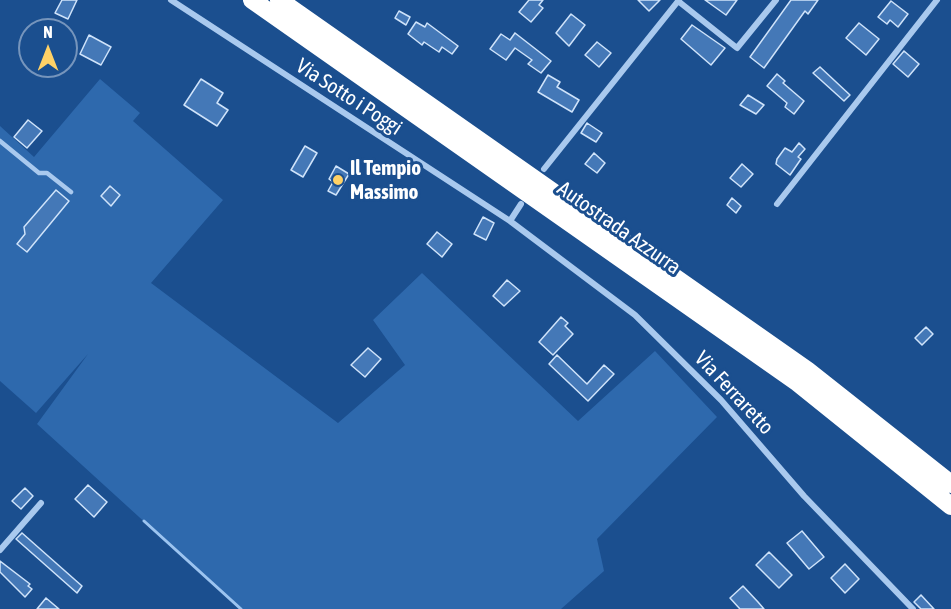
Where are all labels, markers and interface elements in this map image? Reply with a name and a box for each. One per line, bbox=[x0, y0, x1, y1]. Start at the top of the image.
north arrow bbox=[18, 18, 78, 78]
text: N bbox=[43, 23, 53, 41]
street label: Via Sotto i Poggi bbox=[291, 53, 407, 141]
place label: Il Tempio Massimo bbox=[350, 155, 421, 205]
marker: Il Tempio Massimo bbox=[331, 173, 345, 187]
street label: Autostrada Azzurra bbox=[552, 176, 686, 280]
street label: Via Ferraretto bbox=[689, 346, 779, 440]

